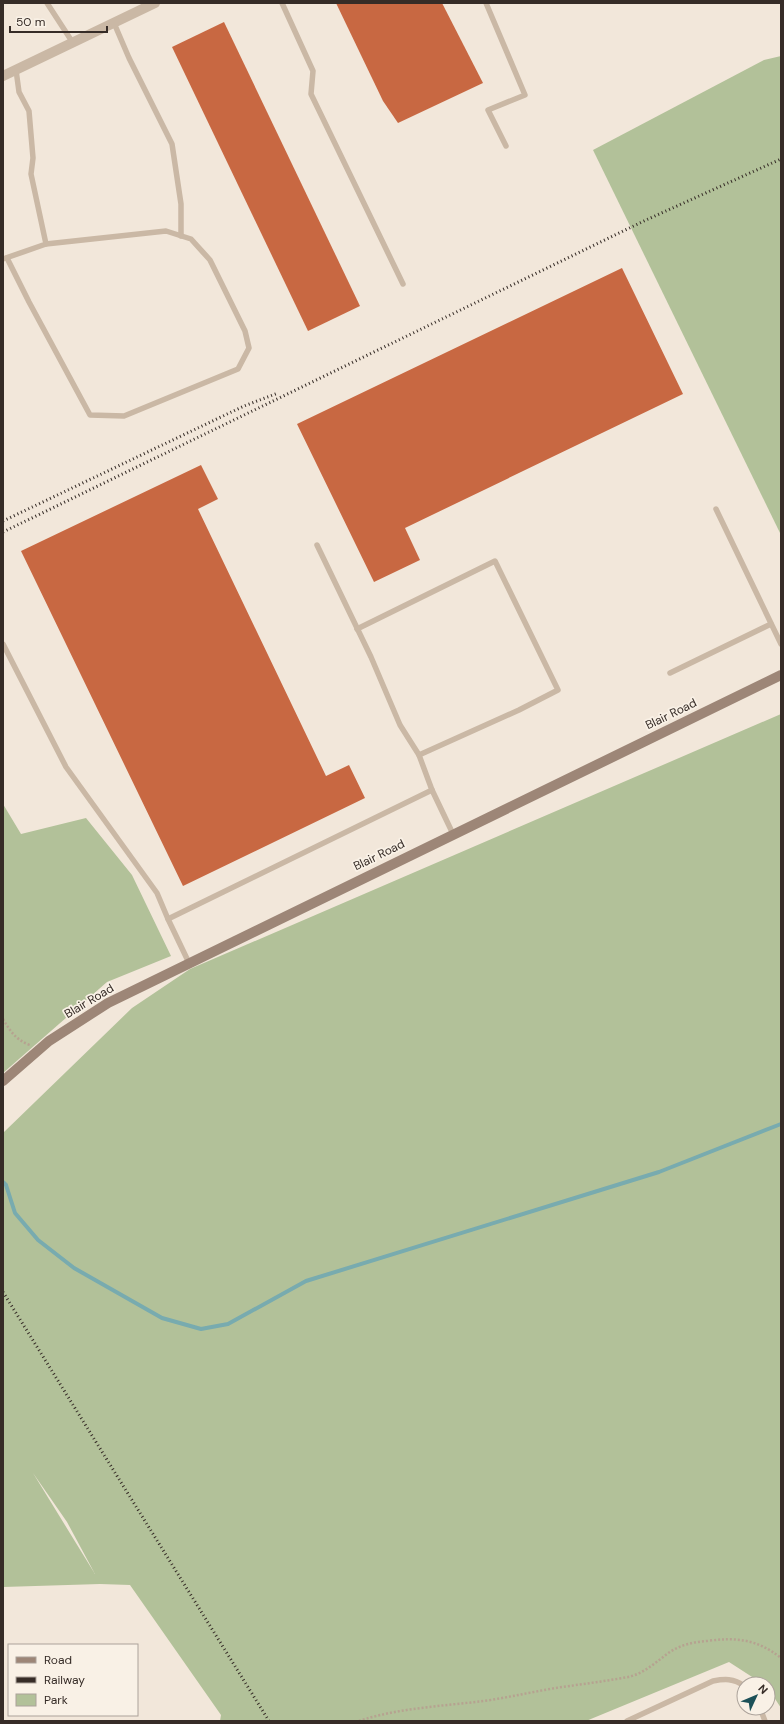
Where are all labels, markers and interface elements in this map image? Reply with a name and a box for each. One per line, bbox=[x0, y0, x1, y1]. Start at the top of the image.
scale bar bbox=[10, 8, 107, 34]
text: 50 m bbox=[16, 14, 45, 30]
street label: Blair Road bbox=[643, 695, 699, 733]
street label: Blair Road bbox=[351, 836, 407, 874]
street label: Blair Road bbox=[61, 980, 117, 1022]
legend bbox=[8, 1644, 138, 1716]
text: Road bbox=[44, 1652, 72, 1668]
text: Railway bbox=[44, 1672, 85, 1688]
north arrow bbox=[736, 1676, 776, 1716]
text: N bbox=[755, 1681, 771, 1697]
text: Park bbox=[44, 1692, 68, 1708]

